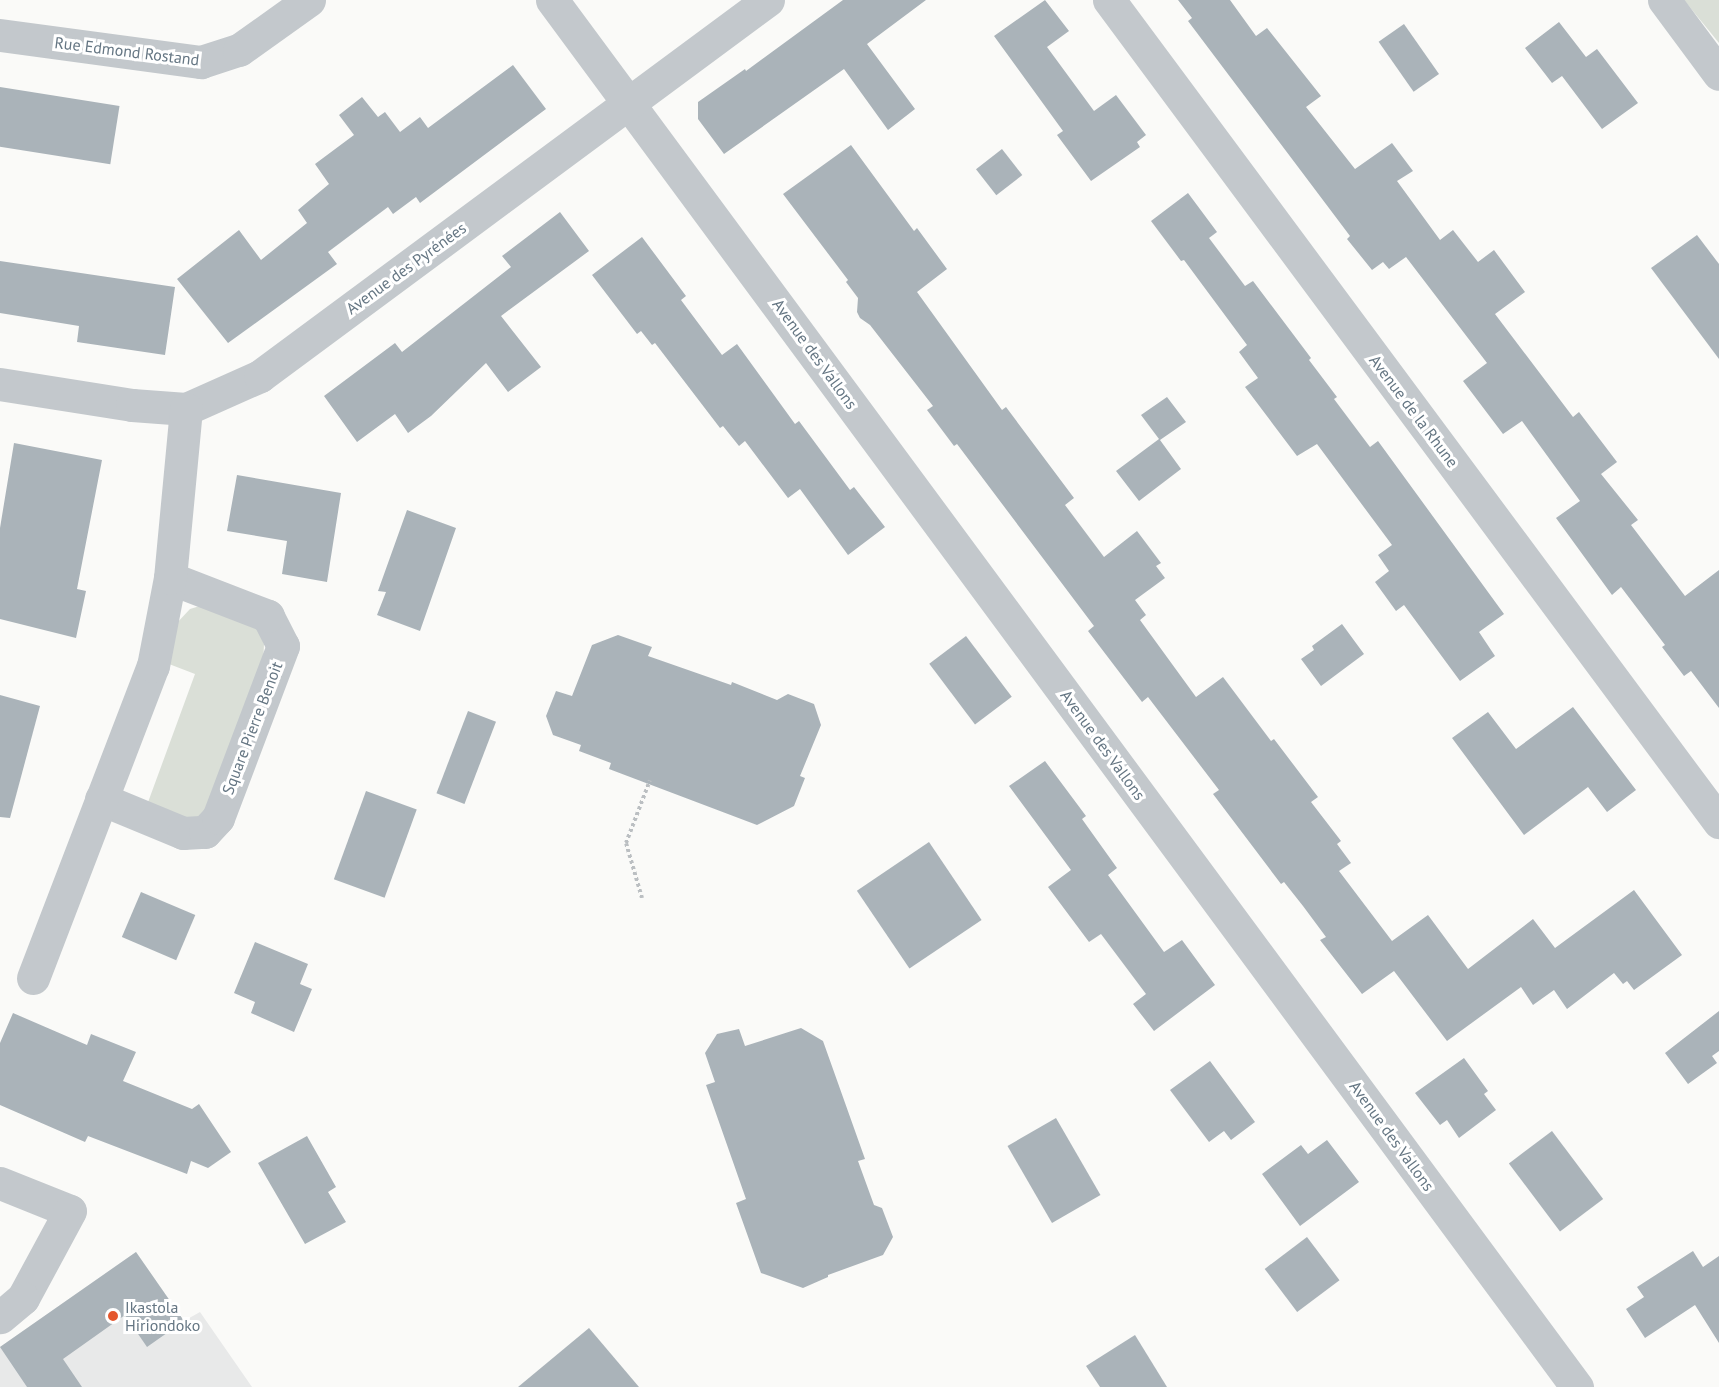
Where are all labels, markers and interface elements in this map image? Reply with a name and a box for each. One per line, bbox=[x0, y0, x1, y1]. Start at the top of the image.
street label: Rue Edmond Rostand bbox=[54, 33, 200, 69]
street label: Avenue des Pyrénées bbox=[342, 218, 470, 318]
street label: Avenue des Vallons bbox=[769, 295, 861, 413]
street label: Avenue de la Rhune bbox=[1365, 351, 1463, 471]
street label: Square Pierre Benoit bbox=[218, 659, 286, 797]
street label: Avenue des Vallons bbox=[1057, 686, 1149, 804]
street label: Avenue des Vallons bbox=[1346, 1077, 1438, 1195]
place label: Ikastola Hiriondoko bbox=[125, 1297, 200, 1335]
marker: Ikastola Hiriondoko bbox=[106, 1309, 120, 1323]

